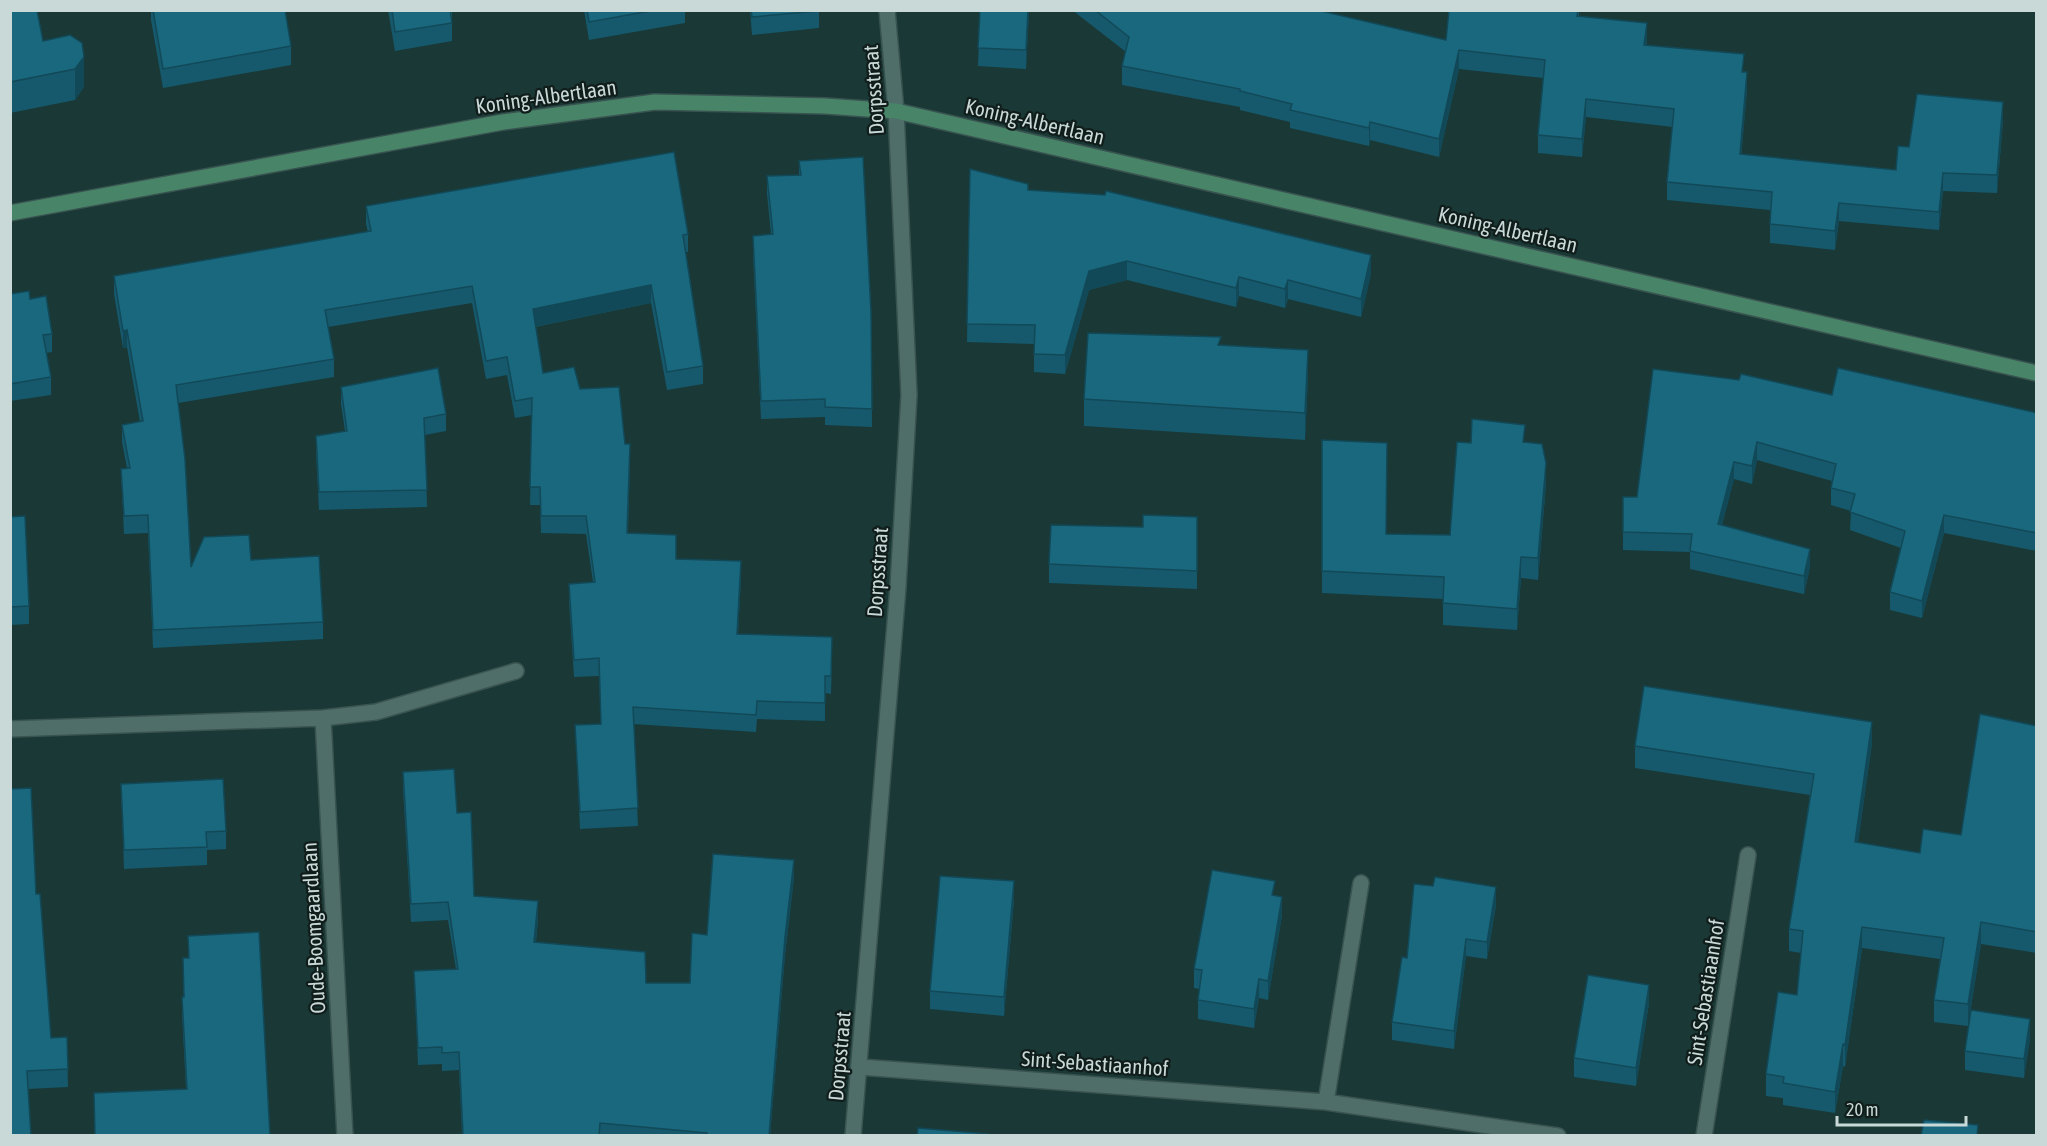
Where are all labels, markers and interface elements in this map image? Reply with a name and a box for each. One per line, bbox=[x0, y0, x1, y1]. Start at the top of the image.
street label: Dorpsstraat bbox=[858, 44, 888, 136]
street label: Koning-Albertlaan bbox=[474, 74, 618, 118]
street label: Koning-Albertlaan bbox=[963, 93, 1107, 149]
street label: Koning-Albertlaan bbox=[1436, 201, 1580, 257]
street label: Dorpsstraat bbox=[862, 526, 892, 618]
street label: Oude-Boomgaardlaan bbox=[297, 842, 329, 1014]
street label: Sint-Sebastiaanhof bbox=[1682, 917, 1728, 1067]
street label: Dorpsstraat bbox=[823, 1010, 855, 1102]
street label: Sint-Sebastiaanhof bbox=[1021, 1046, 1169, 1080]
scale bar bbox=[1837, 1089, 1966, 1127]
text: 20 m bbox=[1846, 1099, 1878, 1120]

